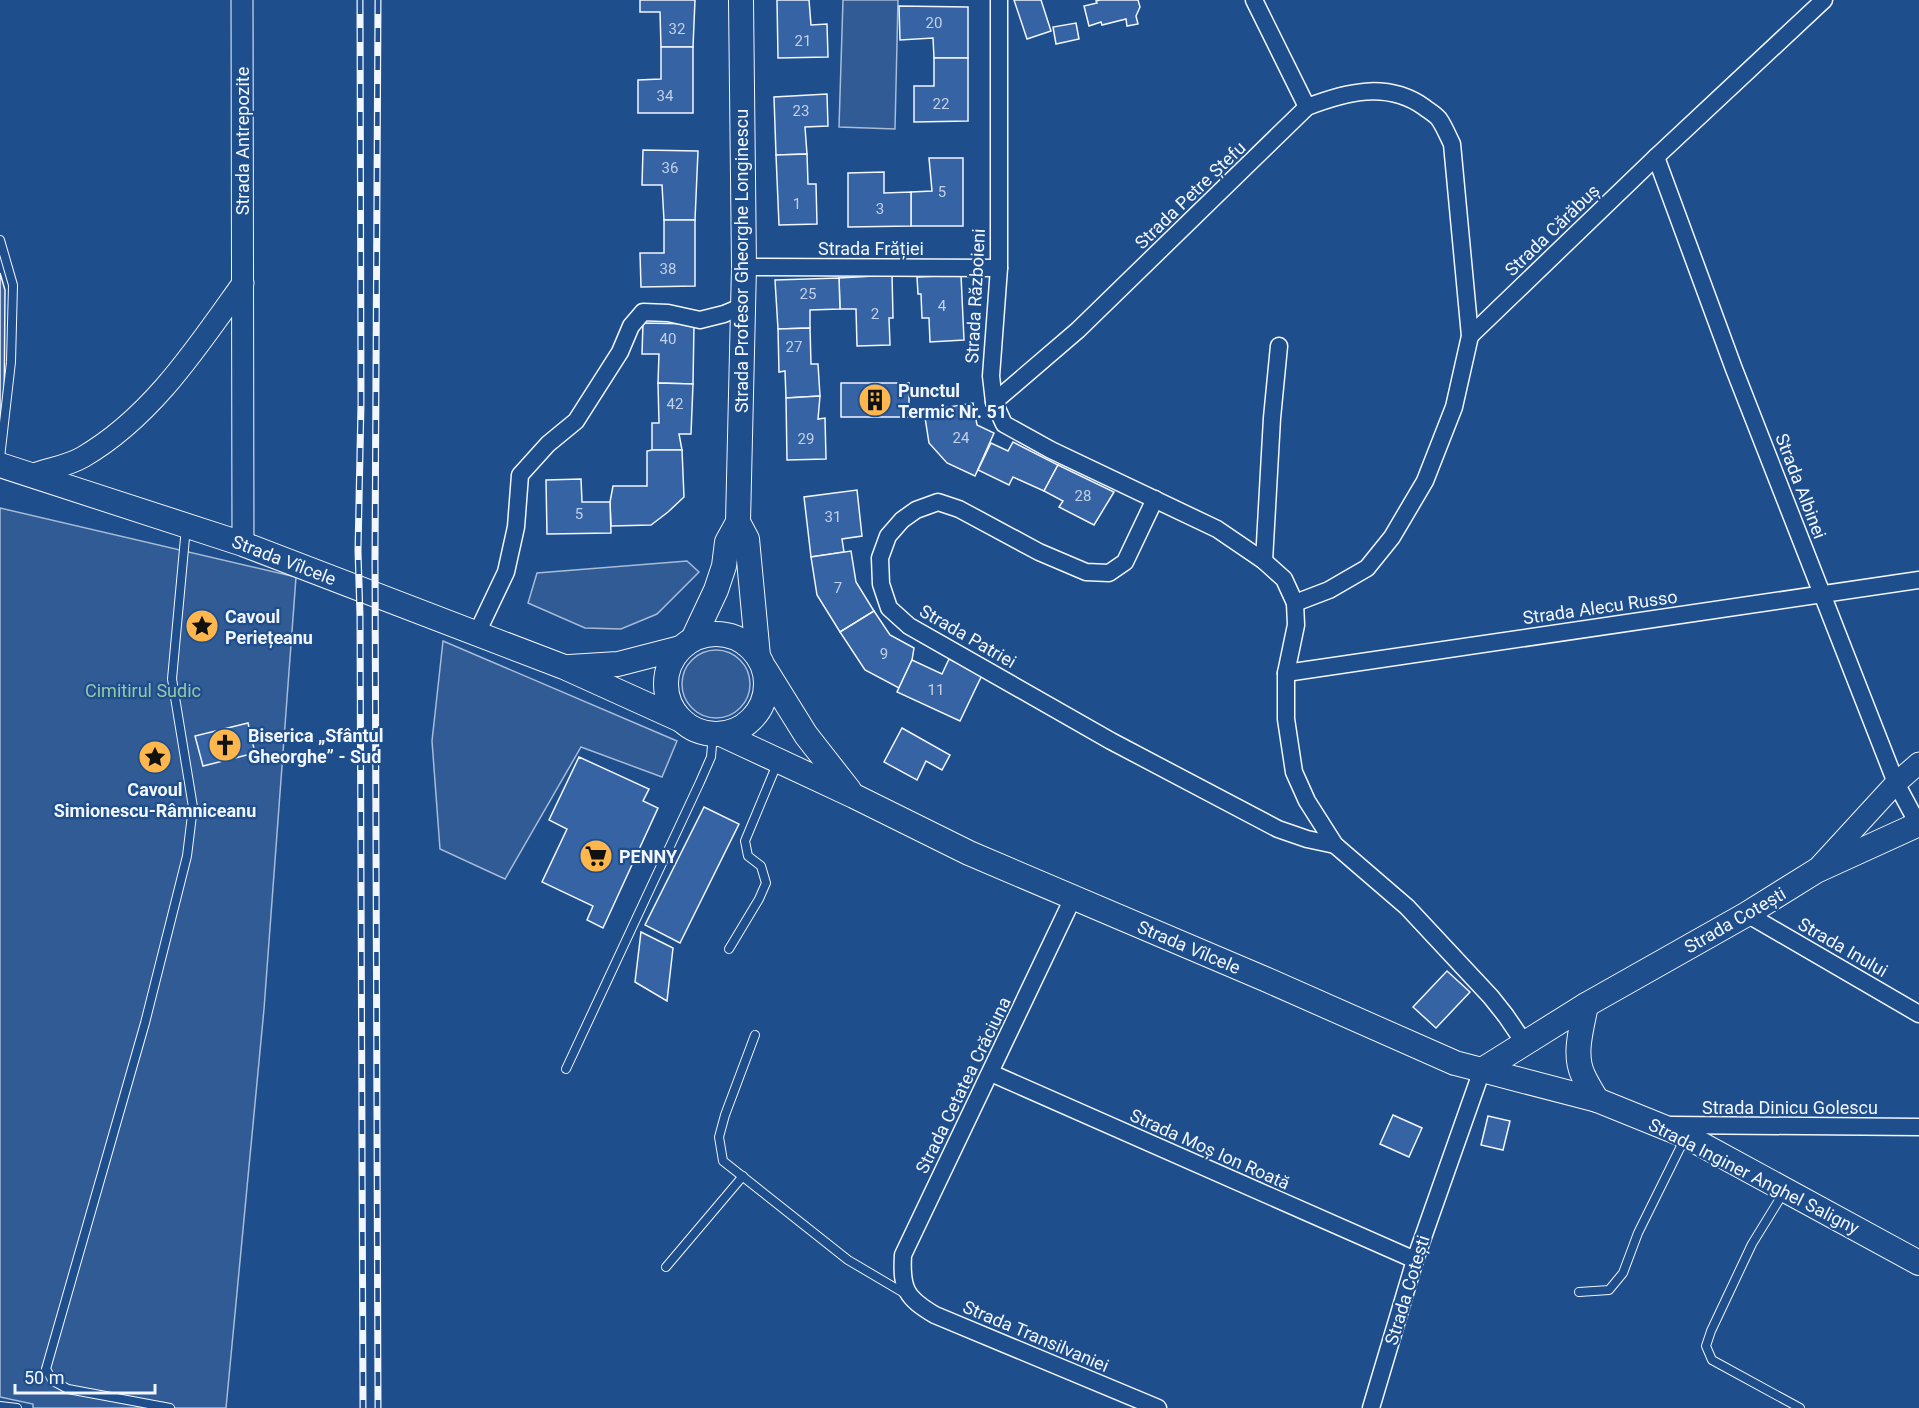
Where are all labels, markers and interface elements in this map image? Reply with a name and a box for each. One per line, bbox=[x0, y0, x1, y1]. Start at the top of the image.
house number: 20 bbox=[926, 14, 942, 32]
house number: 32 bbox=[669, 20, 685, 38]
house number: 21 bbox=[795, 32, 811, 50]
street label: Strada Antrepozite bbox=[232, 67, 253, 215]
house number: 34 bbox=[657, 87, 674, 105]
house number: 22 bbox=[933, 95, 949, 113]
house number: 23 bbox=[793, 102, 809, 120]
street label: Strada Profesor Gheorghe Longinescu bbox=[731, 109, 752, 413]
street label: Strada Petre Ștefu bbox=[1130, 137, 1250, 254]
house number: 36 bbox=[662, 159, 678, 177]
street label: Strada Cărăbuș bbox=[1501, 180, 1604, 281]
house number: 5 bbox=[938, 183, 946, 201]
house number: 1 bbox=[793, 195, 801, 213]
house number: 3 bbox=[876, 200, 884, 218]
street label: Strada Războieni bbox=[961, 228, 989, 364]
street label: Strada Frăției bbox=[818, 238, 924, 260]
house number: 38 bbox=[660, 260, 676, 278]
house number: 25 bbox=[800, 285, 816, 303]
house number: 4 bbox=[938, 297, 947, 315]
house number: 2 bbox=[871, 305, 879, 323]
house number: 40 bbox=[660, 330, 676, 348]
house number: 27 bbox=[786, 338, 802, 356]
place label: Punctul Termic Nr. 51 bbox=[898, 380, 1007, 422]
building icon: Punctul Termic Nr. 51 bbox=[857, 382, 893, 418]
house number: 42 bbox=[667, 395, 683, 413]
house number: 24 bbox=[953, 429, 970, 447]
house number: 29 bbox=[798, 430, 814, 448]
street label: Strada Albinei bbox=[1771, 430, 1831, 542]
house number: 28 bbox=[1075, 487, 1091, 505]
house number: 5 bbox=[575, 505, 583, 523]
house number: 31 bbox=[825, 508, 841, 526]
street label: Strada Vîlcele bbox=[229, 531, 339, 589]
house number: 7 bbox=[834, 579, 842, 597]
street label: Strada Alecu Russo bbox=[1521, 586, 1679, 628]
street label: Strada Patriei bbox=[916, 600, 1020, 672]
place label: Cavoul Periețeanu bbox=[225, 606, 313, 649]
place icon: Cavoul Periețeanu bbox=[184, 608, 220, 644]
house number: 9 bbox=[880, 645, 888, 663]
park label: Cimitirul Sudic bbox=[85, 680, 201, 701]
house number: 11 bbox=[928, 681, 944, 699]
place label: Biserica „Sfântul Gheorghe” - Sud bbox=[248, 725, 383, 767]
church icon: Biserica „Sfântul Gheorghe” - Sud bbox=[207, 727, 243, 763]
place icon: Cavoul Simionescu-Râmniceanu bbox=[137, 739, 173, 775]
place label: Cavoul Simionescu-Râmniceanu bbox=[54, 779, 256, 821]
supermarket icon: PENNY bbox=[578, 838, 614, 874]
place label: PENNY bbox=[619, 846, 678, 867]
street label: Strada Cotești bbox=[1681, 883, 1790, 958]
street label: Strada Inului bbox=[1794, 913, 1892, 981]
street label: Strada Vîlcele bbox=[1134, 916, 1244, 978]
street label: Strada Cetatea Crăciuna bbox=[911, 993, 1015, 1177]
street label: Strada Dinicu Golescu bbox=[1702, 1097, 1878, 1118]
street label: Strada Moș Ion Roată bbox=[1126, 1104, 1293, 1195]
street label: Strada Inginer Anghel Saligny bbox=[1645, 1114, 1863, 1239]
street label: Strada Cotești bbox=[1380, 1233, 1435, 1348]
street label: Strada Transilvaniei bbox=[960, 1296, 1112, 1376]
scale bar bbox=[15, 1357, 154, 1395]
text: 50 m bbox=[24, 1367, 64, 1388]

